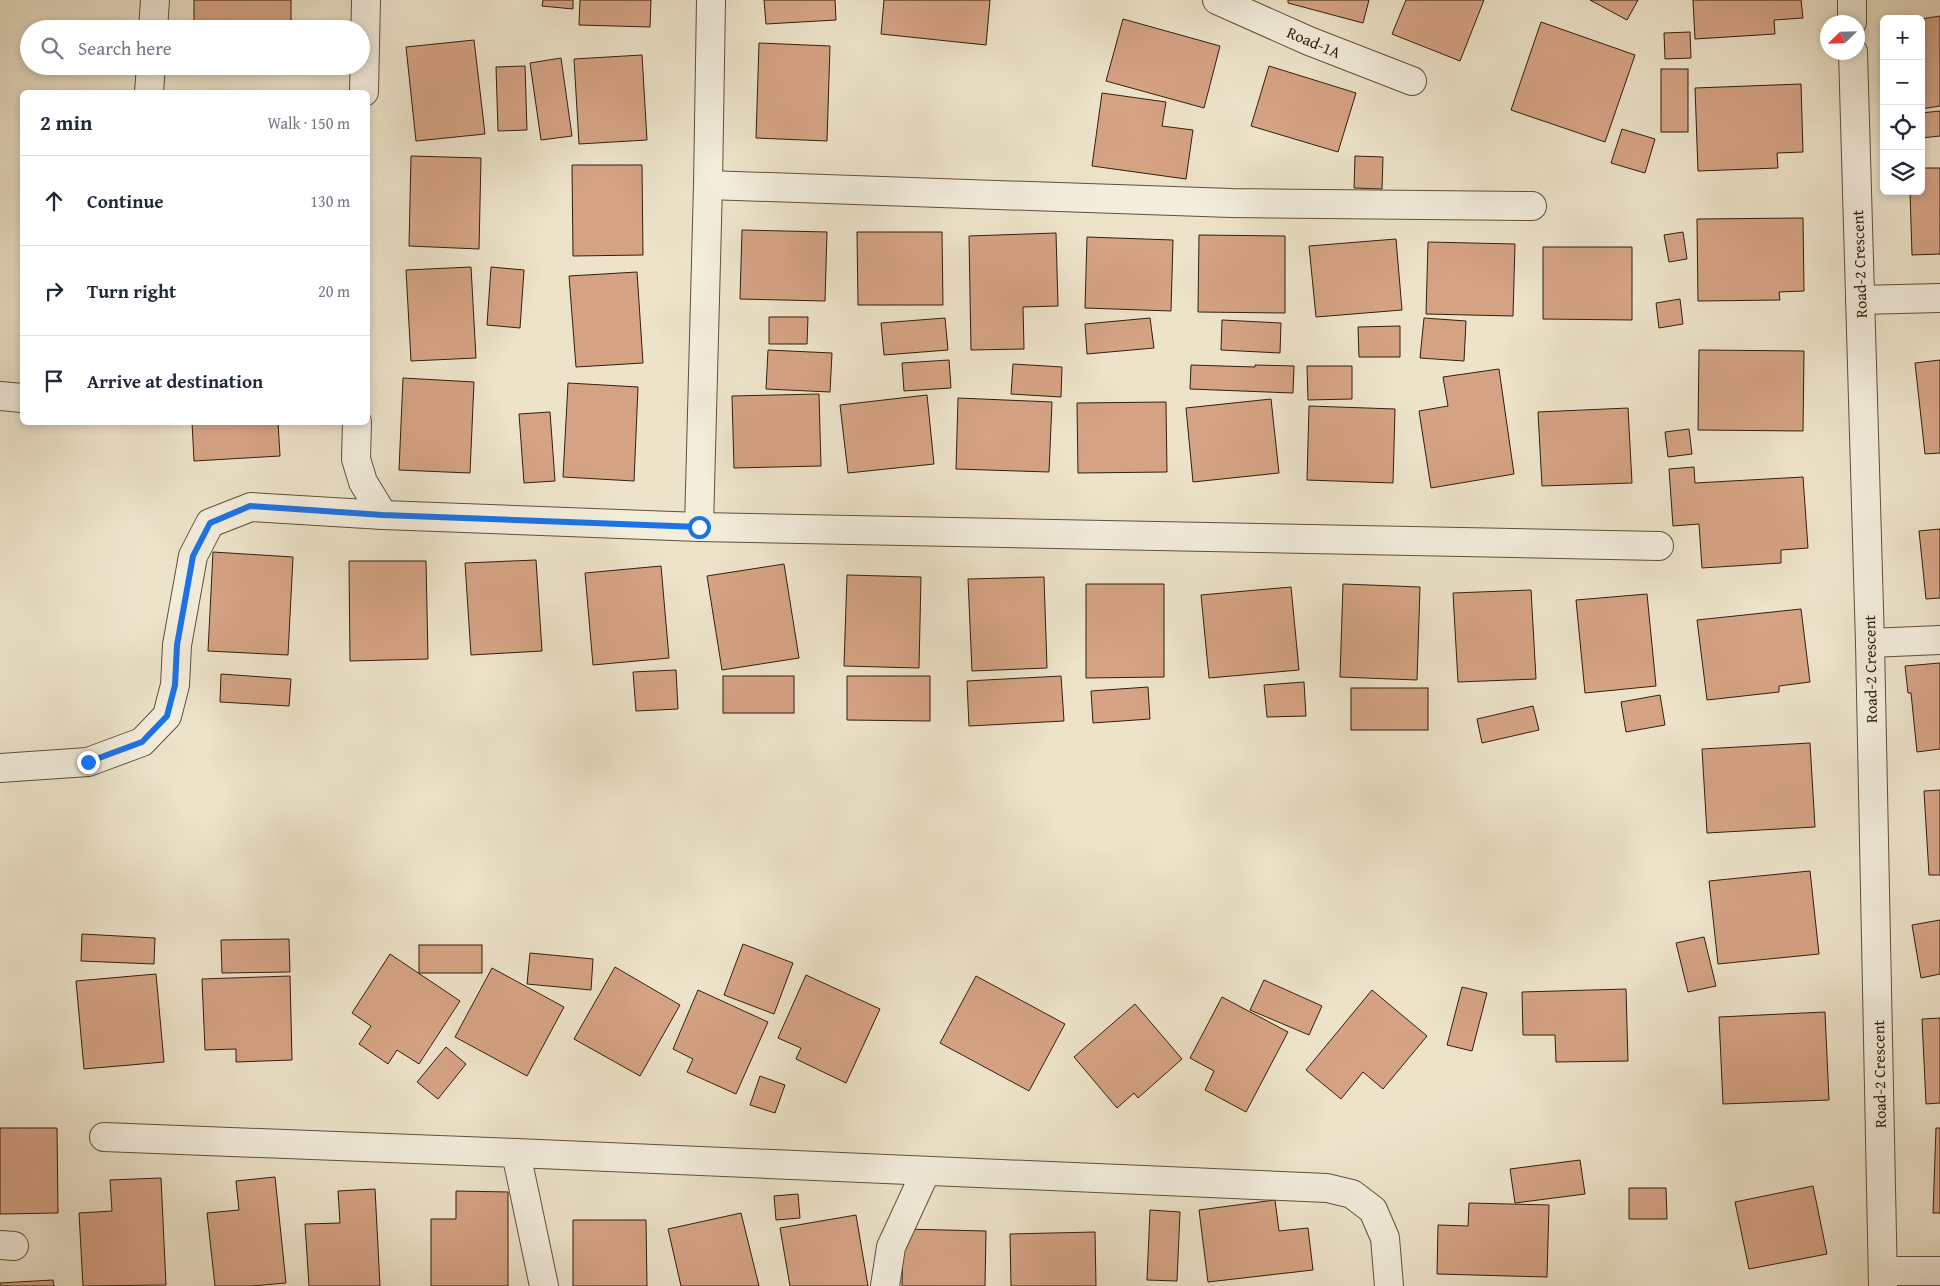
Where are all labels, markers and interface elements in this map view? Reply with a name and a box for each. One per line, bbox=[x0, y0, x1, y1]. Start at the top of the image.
north arrow bbox=[1820, 15, 1865, 60]
map controls bbox=[1880, 15, 1925, 195]
button: + bbox=[1880, 15, 1925, 60]
search box bbox=[20, 20, 370, 75]
street label: Road-1A bbox=[1283, 20, 1345, 64]
icon: search bbox=[38, 34, 66, 62]
text: Search here bbox=[78, 34, 172, 62]
button: − bbox=[1880, 60, 1925, 105]
button: locate bbox=[1880, 105, 1925, 150]
text: 2 min bbox=[40, 107, 92, 138]
text: Walk · 150 m bbox=[267, 111, 350, 135]
button: layers bbox=[1880, 150, 1925, 195]
icon: ahead bbox=[40, 187, 68, 215]
text: Continue bbox=[87, 187, 164, 215]
text: 130 m bbox=[310, 189, 350, 213]
street label: Road-2 Crescent bbox=[1845, 209, 1873, 319]
icon: right bbox=[40, 277, 68, 305]
text: Turn right bbox=[87, 277, 176, 305]
text: 20 m bbox=[318, 279, 350, 303]
icon: arrive bbox=[40, 367, 68, 395]
text: Arrive at destination bbox=[87, 367, 263, 395]
route start bbox=[688, 516, 711, 539]
street label: Road-2 Crescent bbox=[1857, 614, 1883, 723]
route end bbox=[77, 751, 100, 774]
street label: Road-2 Crescent bbox=[1866, 1019, 1892, 1128]

